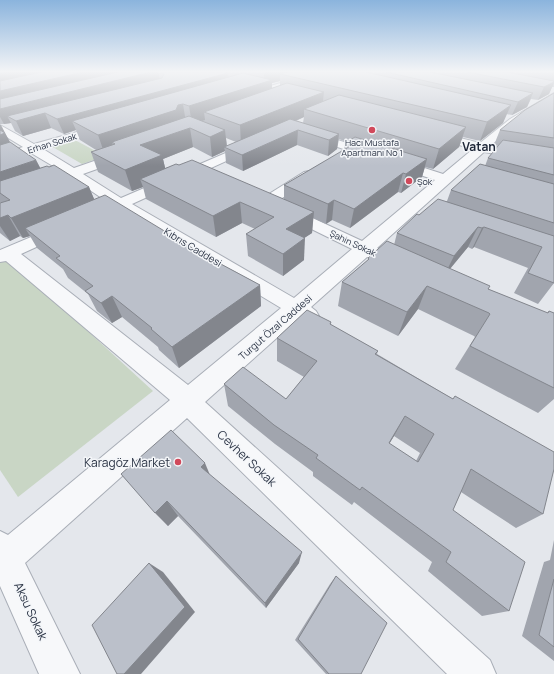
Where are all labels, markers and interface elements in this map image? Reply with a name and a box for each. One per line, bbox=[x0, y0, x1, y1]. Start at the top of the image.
marker: Hacı Mustafa Apartmanı No 1 bbox=[367, 125, 377, 135]
street label: Erhan Sokak bbox=[26, 129, 79, 157]
place label: Hacı Mustafa Apartmanı No 1 bbox=[341, 136, 403, 159]
district label: Vatan bbox=[462, 138, 496, 155]
place label: Şok bbox=[417, 175, 433, 188]
marker: Şok bbox=[404, 176, 414, 186]
street label: Kıbrıs Caddesi bbox=[161, 224, 225, 270]
street label: Şahin Sokak bbox=[328, 227, 379, 260]
street label: Turgut Özal Caddesi bbox=[235, 291, 315, 363]
street label: Cevher Sokak bbox=[214, 426, 281, 491]
place label: Karagöz Market bbox=[84, 454, 170, 471]
marker: Karagöz Market bbox=[173, 457, 183, 467]
street label: Aksu Sokak bbox=[10, 579, 52, 644]

